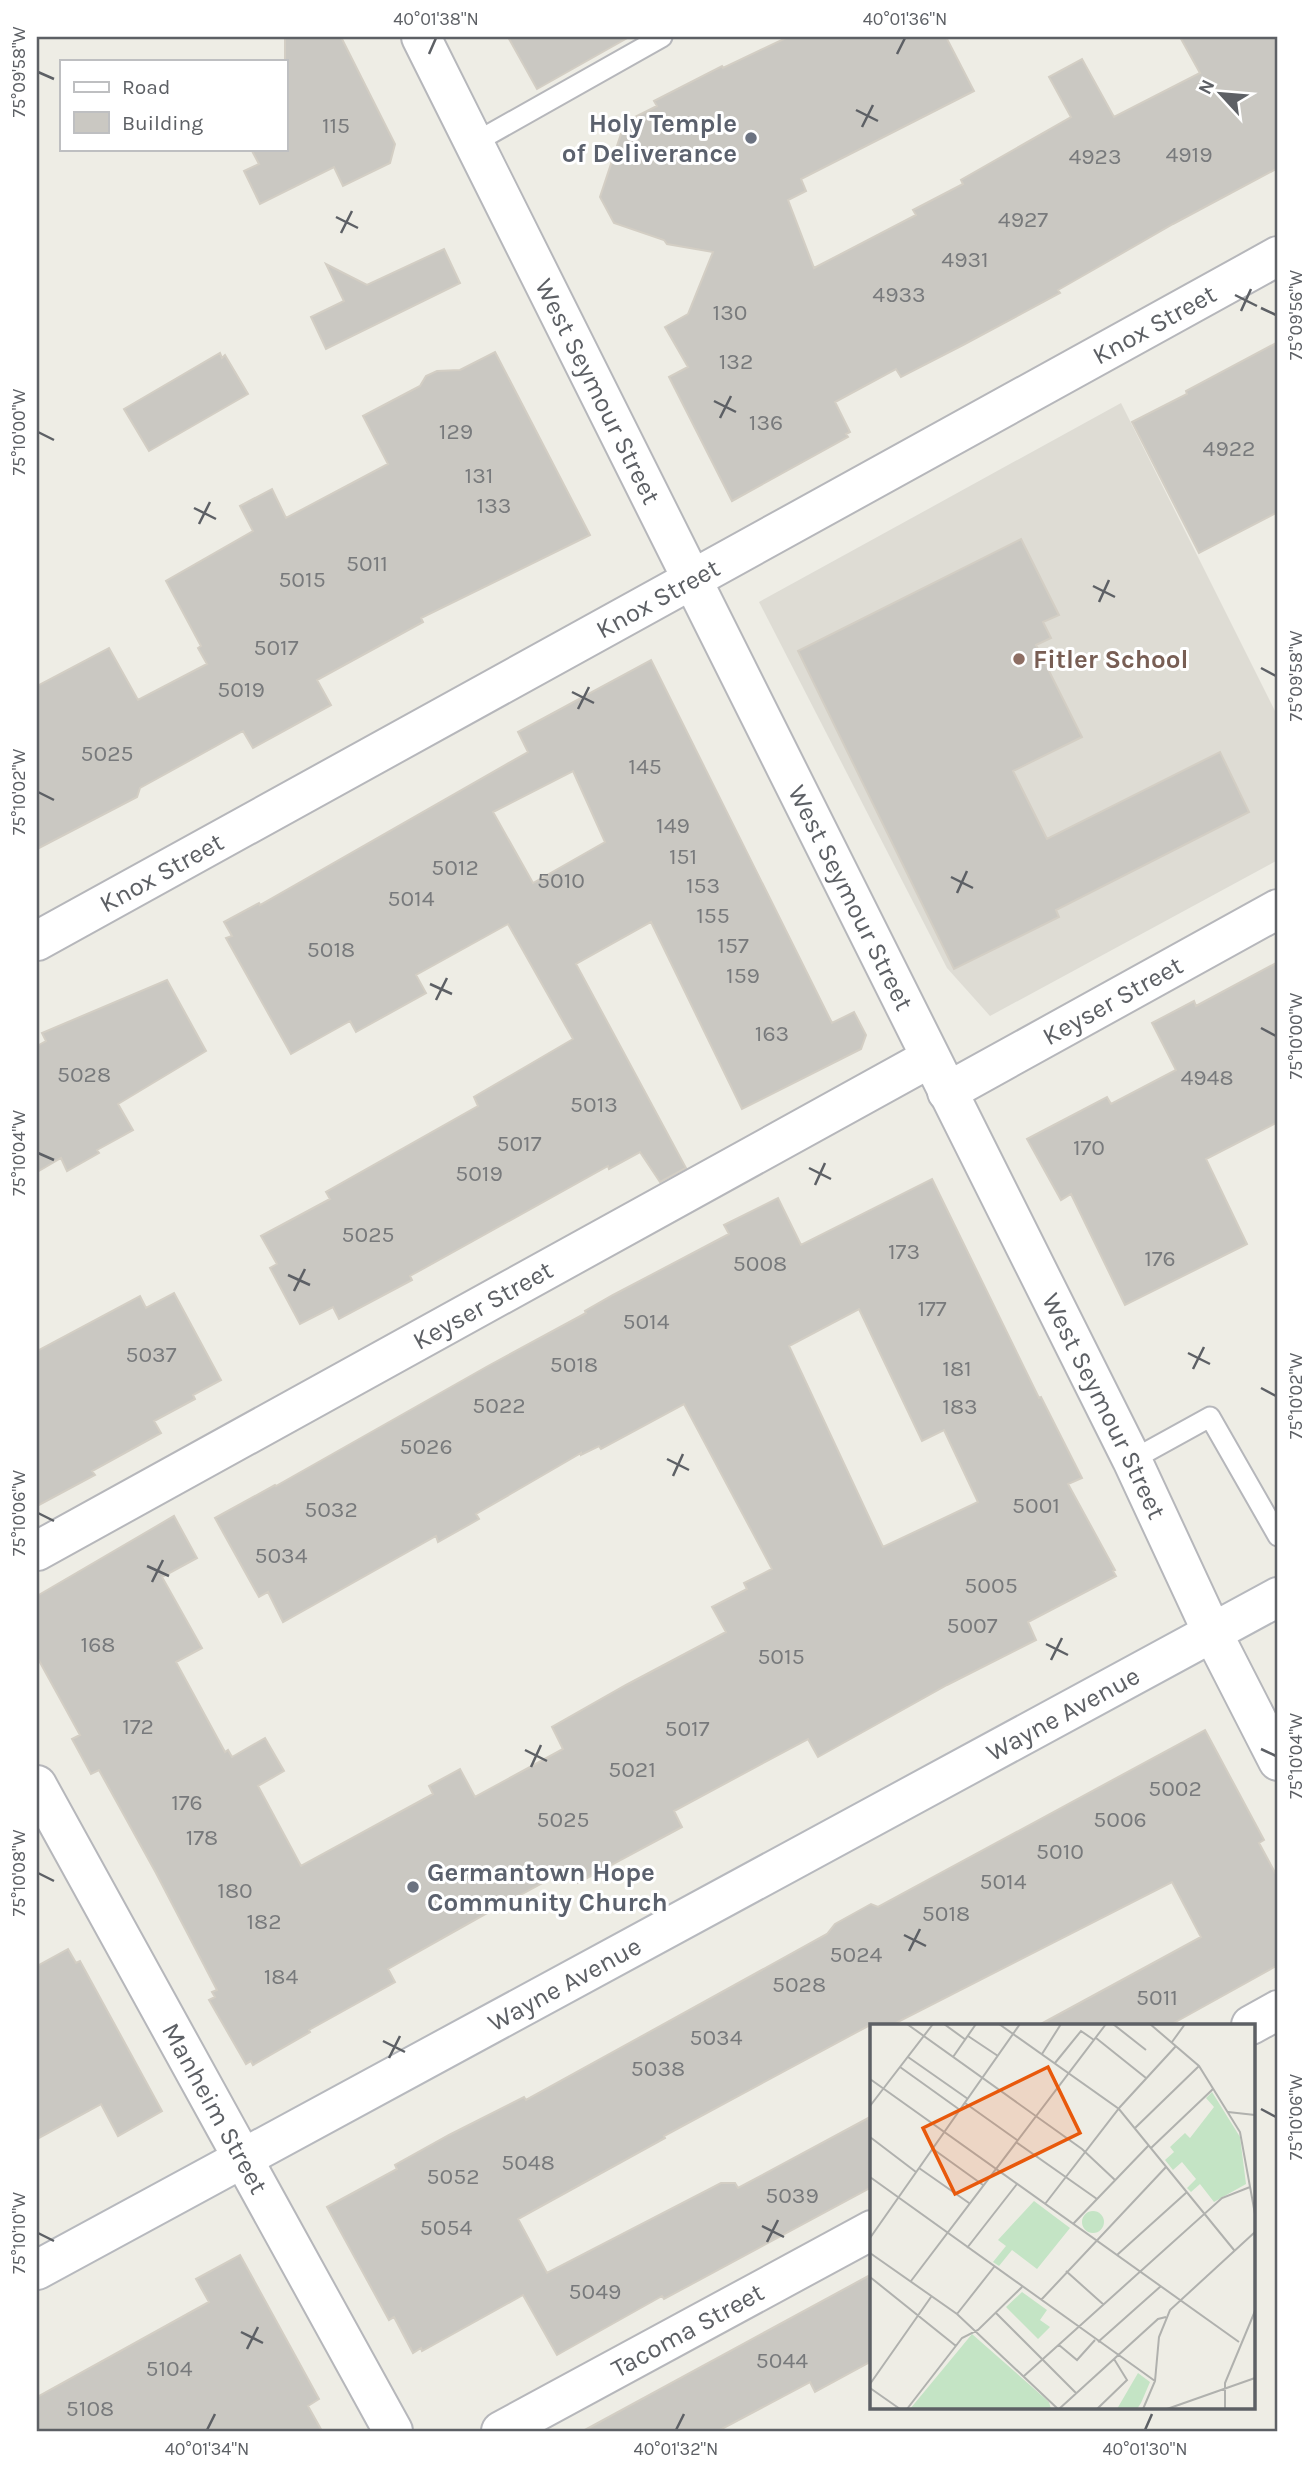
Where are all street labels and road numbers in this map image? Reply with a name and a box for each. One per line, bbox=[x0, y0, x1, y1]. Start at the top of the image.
street label: West Seymour Street bbox=[528, 274, 667, 509]
street label: Knox Street bbox=[1087, 278, 1222, 371]
street label: Knox Street bbox=[591, 552, 725, 645]
street label: West Seymour Street bbox=[781, 780, 920, 1016]
street label: Knox Street bbox=[94, 826, 229, 919]
street label: Keyser Street bbox=[1037, 950, 1188, 1052]
street label: Keyser Street bbox=[407, 1254, 559, 1357]
street label: West Seymour Street bbox=[1035, 1288, 1172, 1524]
street label: Wayne Avenue bbox=[981, 1660, 1145, 1768]
street label: Wayne Avenue bbox=[483, 1930, 647, 2038]
street label: Manheim Street bbox=[155, 2017, 274, 2200]
street label: Tacoma Street bbox=[606, 2276, 770, 2384]

